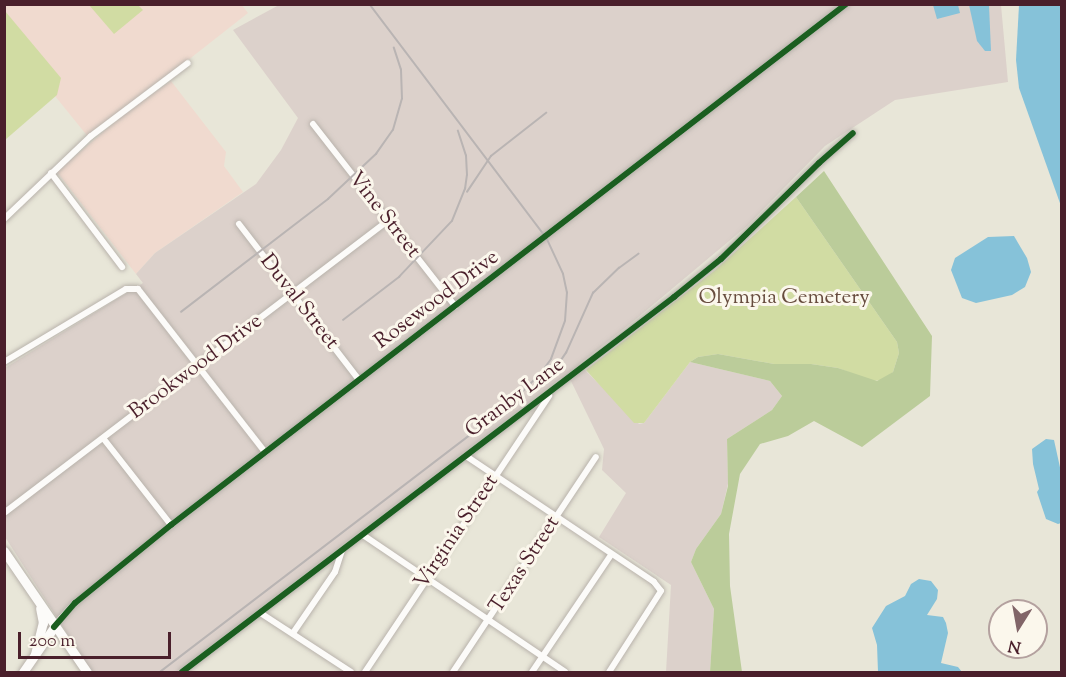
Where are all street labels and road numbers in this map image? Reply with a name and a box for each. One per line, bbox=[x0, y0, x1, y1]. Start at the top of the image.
street label: Vine Street bbox=[343, 167, 425, 263]
street label: Rosewood Drive bbox=[370, 245, 504, 355]
street label: Duval Street bbox=[254, 249, 344, 355]
street label: Brookwood Drive bbox=[125, 309, 267, 425]
street label: Granby Lane bbox=[461, 353, 569, 443]
street label: Virginia Street bbox=[410, 470, 504, 594]
street label: Texas Street bbox=[484, 512, 566, 618]

